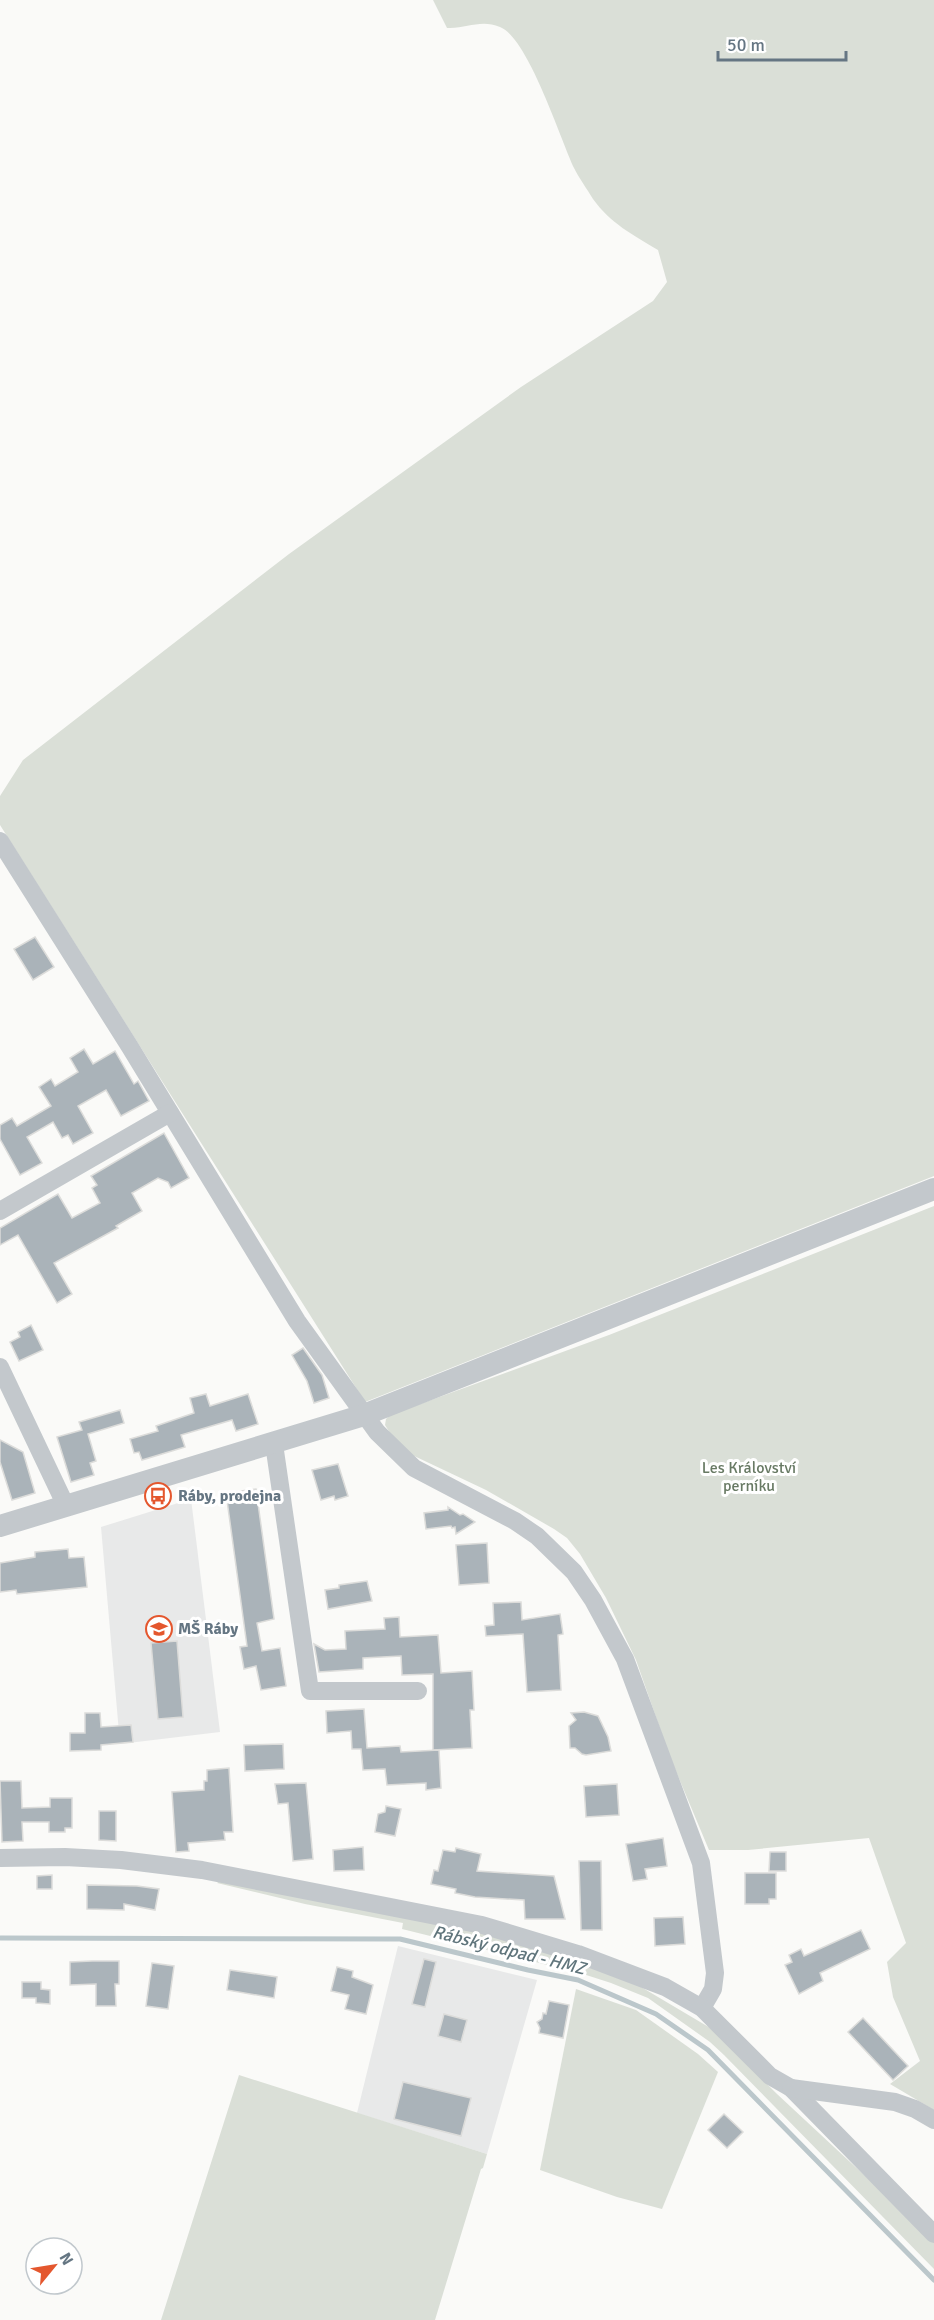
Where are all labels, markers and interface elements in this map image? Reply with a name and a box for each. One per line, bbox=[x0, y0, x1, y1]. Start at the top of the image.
scale bar bbox=[718, 24, 846, 62]
text: 50 m bbox=[727, 34, 765, 56]
park label: Les Království perníku bbox=[702, 1458, 797, 1496]
bus stop icon: Ráby, prodejna bbox=[143, 1481, 173, 1511]
place label: Ráby, prodejna bbox=[178, 1486, 281, 1506]
school or university icon: MŠ Ráby bbox=[144, 1614, 174, 1644]
place label: MŠ Ráby bbox=[178, 1619, 238, 1639]
water label: Rábský odpad - HMZ bbox=[430, 1920, 589, 1980]
north arrow bbox=[24, 2236, 84, 2296]
text: N bbox=[55, 2249, 78, 2269]

